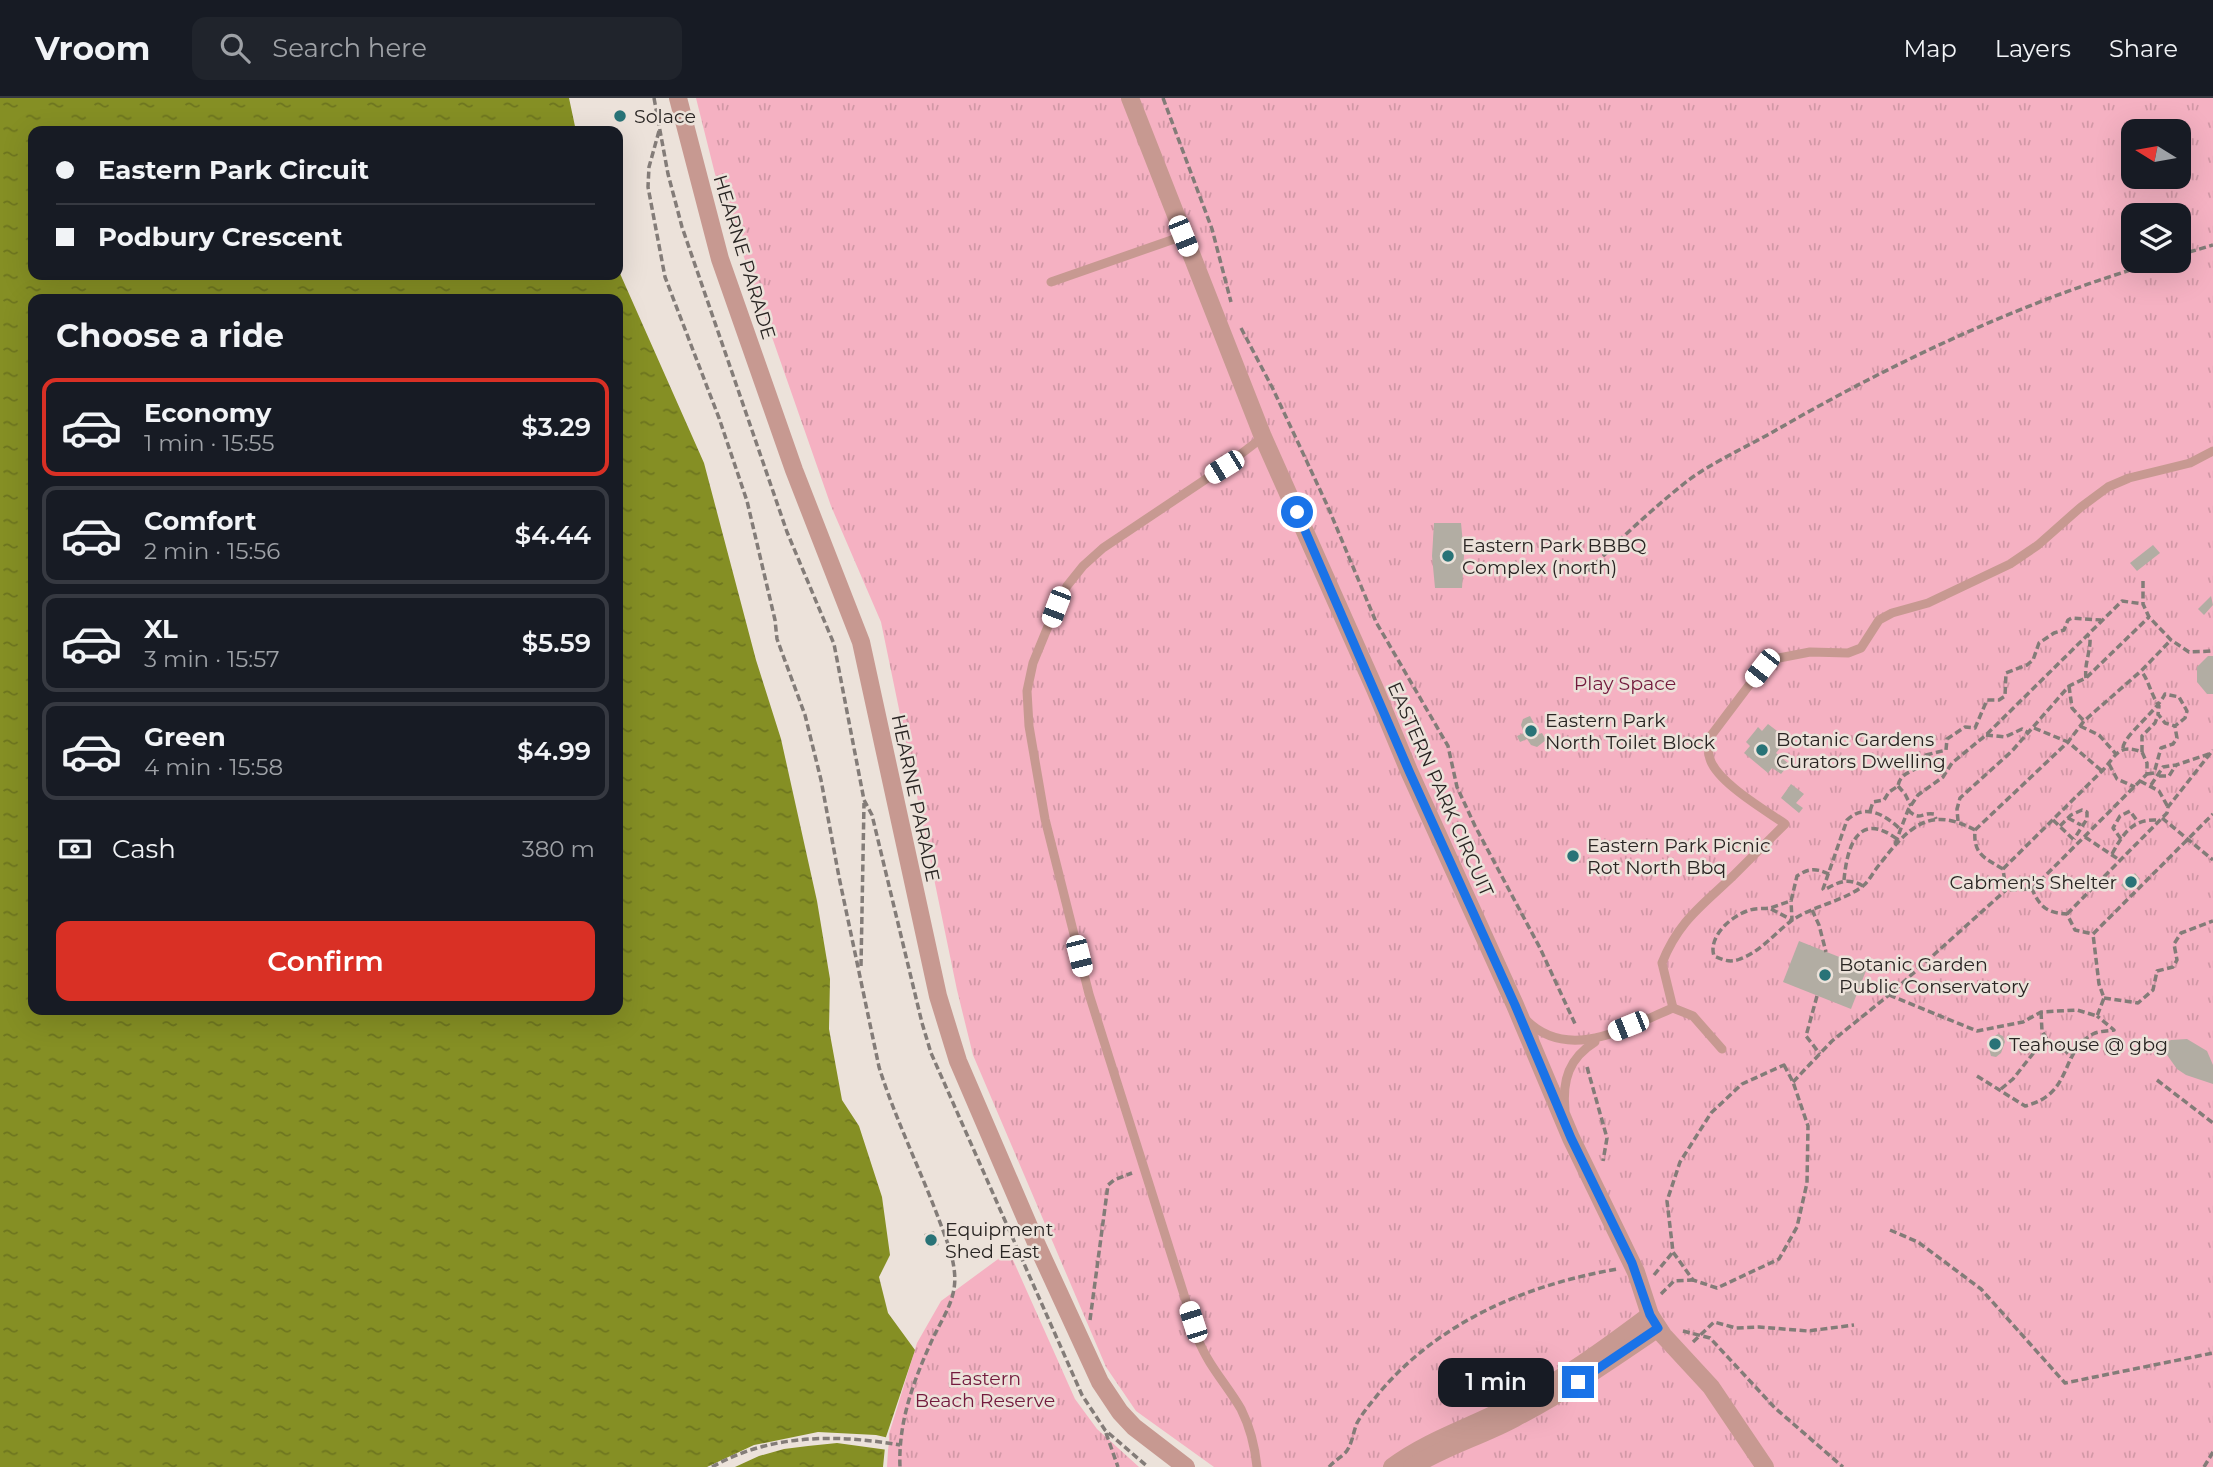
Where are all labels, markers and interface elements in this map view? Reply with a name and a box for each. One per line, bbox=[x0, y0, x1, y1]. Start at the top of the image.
search box bbox=[192, 17, 682, 80]
text: Vroom bbox=[35, 28, 150, 68]
icon: search bbox=[216, 29, 254, 67]
text: Search here bbox=[272, 32, 427, 64]
text: Map bbox=[1903, 34, 1957, 63]
text: Layers bbox=[1995, 34, 2071, 63]
text: Share bbox=[2109, 34, 2178, 63]
place label: Solace bbox=[634, 105, 696, 128]
marker: Solace bbox=[612, 108, 628, 124]
north arrow bbox=[2121, 119, 2191, 189]
map controls bbox=[2121, 119, 2191, 273]
text: Eastern Park Circuit bbox=[98, 154, 369, 186]
street label: HEARNE PARADE bbox=[709, 172, 780, 342]
button: layers bbox=[2121, 203, 2191, 273]
car bbox=[1166, 213, 1201, 259]
text: Podbury Crescent bbox=[98, 221, 343, 253]
text: Choose a ride bbox=[56, 316, 284, 355]
icon: car bbox=[60, 396, 123, 459]
text: Economy bbox=[144, 397, 271, 429]
text: $3.29 bbox=[522, 411, 591, 443]
text: 1 min · 15:55 bbox=[144, 429, 274, 457]
car bbox=[1201, 447, 1248, 487]
route start bbox=[1281, 496, 1313, 528]
icon: car bbox=[60, 504, 123, 567]
text: Comfort bbox=[144, 505, 256, 537]
text: $4.44 bbox=[515, 519, 591, 551]
place label: Eastern Park BBBQ Complex (north) bbox=[1462, 534, 1647, 579]
text: 2 min · 15:56 bbox=[144, 537, 280, 565]
marker: Eastern Park BBBQ Complex (north) bbox=[1440, 548, 1456, 564]
car bbox=[1039, 584, 1074, 630]
icon: car bbox=[60, 612, 123, 675]
text: XL bbox=[144, 613, 178, 645]
text: $5.59 bbox=[522, 627, 591, 659]
text: 3 min · 15:57 bbox=[144, 645, 279, 673]
car bbox=[1741, 645, 1784, 691]
park label: Play Space bbox=[1574, 672, 1676, 695]
street label: EASTERN PARK CIRCUIT bbox=[1383, 678, 1498, 900]
place label: Eastern Park North Toilet Block bbox=[1545, 709, 1716, 754]
street label: HEARNE PARADE bbox=[887, 712, 945, 884]
icon: car bbox=[60, 720, 123, 783]
text: Green bbox=[144, 721, 226, 753]
marker: Eastern Park North Toilet Block bbox=[1523, 723, 1539, 739]
place label: Botanic Gardens Curators Dwelling bbox=[1776, 728, 1946, 773]
text: $4.99 bbox=[517, 735, 591, 767]
marker: Botanic Gardens Curators Dwelling bbox=[1754, 742, 1770, 758]
text: 4 min · 15:58 bbox=[144, 753, 283, 781]
icon: cash bbox=[56, 830, 94, 868]
text: Cash bbox=[112, 833, 176, 865]
place label: Eastern Park Picnic Rot North Bbq bbox=[1587, 834, 1771, 879]
text: 380 m bbox=[522, 835, 595, 863]
marker: Eastern Park Picnic Rot North Bbq bbox=[1565, 848, 1581, 864]
place label: Cabmen's Shelter bbox=[1950, 871, 2117, 894]
marker: Cabmen's Shelter bbox=[2123, 874, 2139, 890]
button: Confirm bbox=[56, 921, 595, 1001]
car bbox=[1064, 933, 1095, 979]
place label: Botanic Garden Public Conservatory bbox=[1839, 953, 2030, 998]
marker: Botanic Garden Public Conservatory bbox=[1817, 967, 1833, 983]
car bbox=[1605, 1008, 1652, 1044]
place label: Teahouse @ gbg bbox=[2009, 1033, 2168, 1056]
marker: Teahouse @ gbg bbox=[1987, 1036, 2003, 1052]
place label: Equipment Shed East bbox=[945, 1218, 1054, 1263]
marker: Equipment Shed East bbox=[923, 1232, 939, 1248]
car bbox=[1177, 1299, 1210, 1345]
callout: 1 min bbox=[1438, 1358, 1554, 1406]
route end bbox=[1562, 1366, 1594, 1398]
park label: Eastern Beach Reserve bbox=[915, 1367, 1055, 1412]
text: 1 min bbox=[1465, 1368, 1527, 1396]

